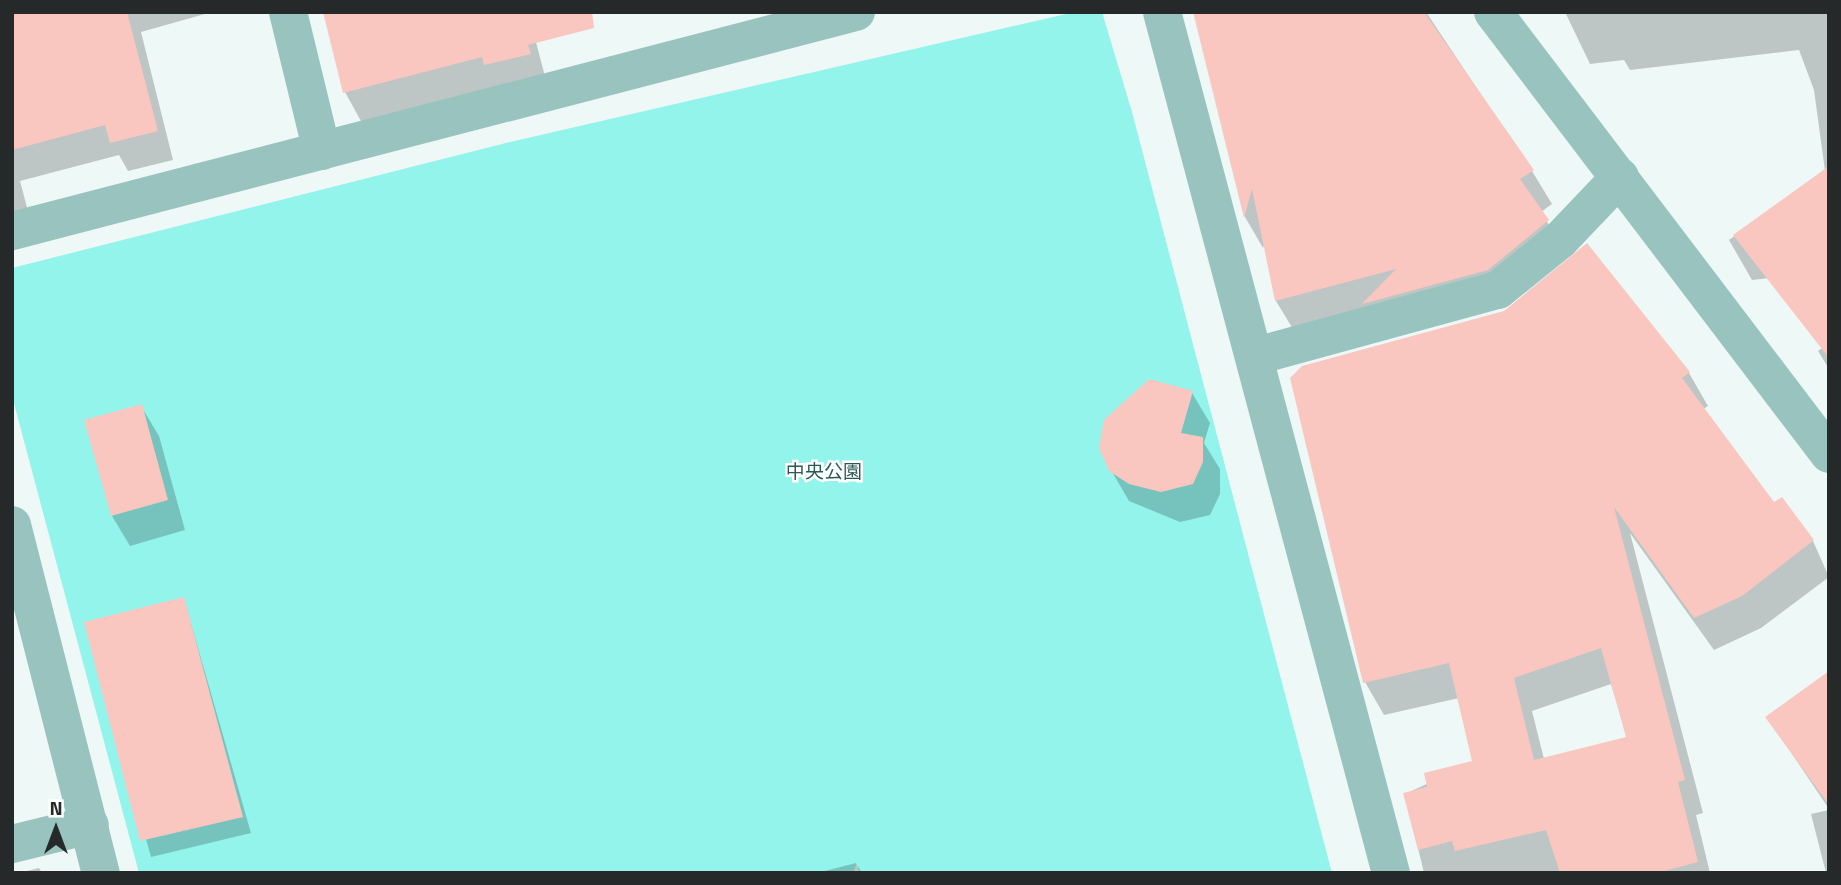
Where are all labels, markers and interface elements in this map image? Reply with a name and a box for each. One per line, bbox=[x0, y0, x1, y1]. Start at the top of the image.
park label: 中央公園 bbox=[786, 460, 862, 482]
text: N bbox=[49, 793, 63, 822]
north arrow bbox=[21, 794, 91, 864]

